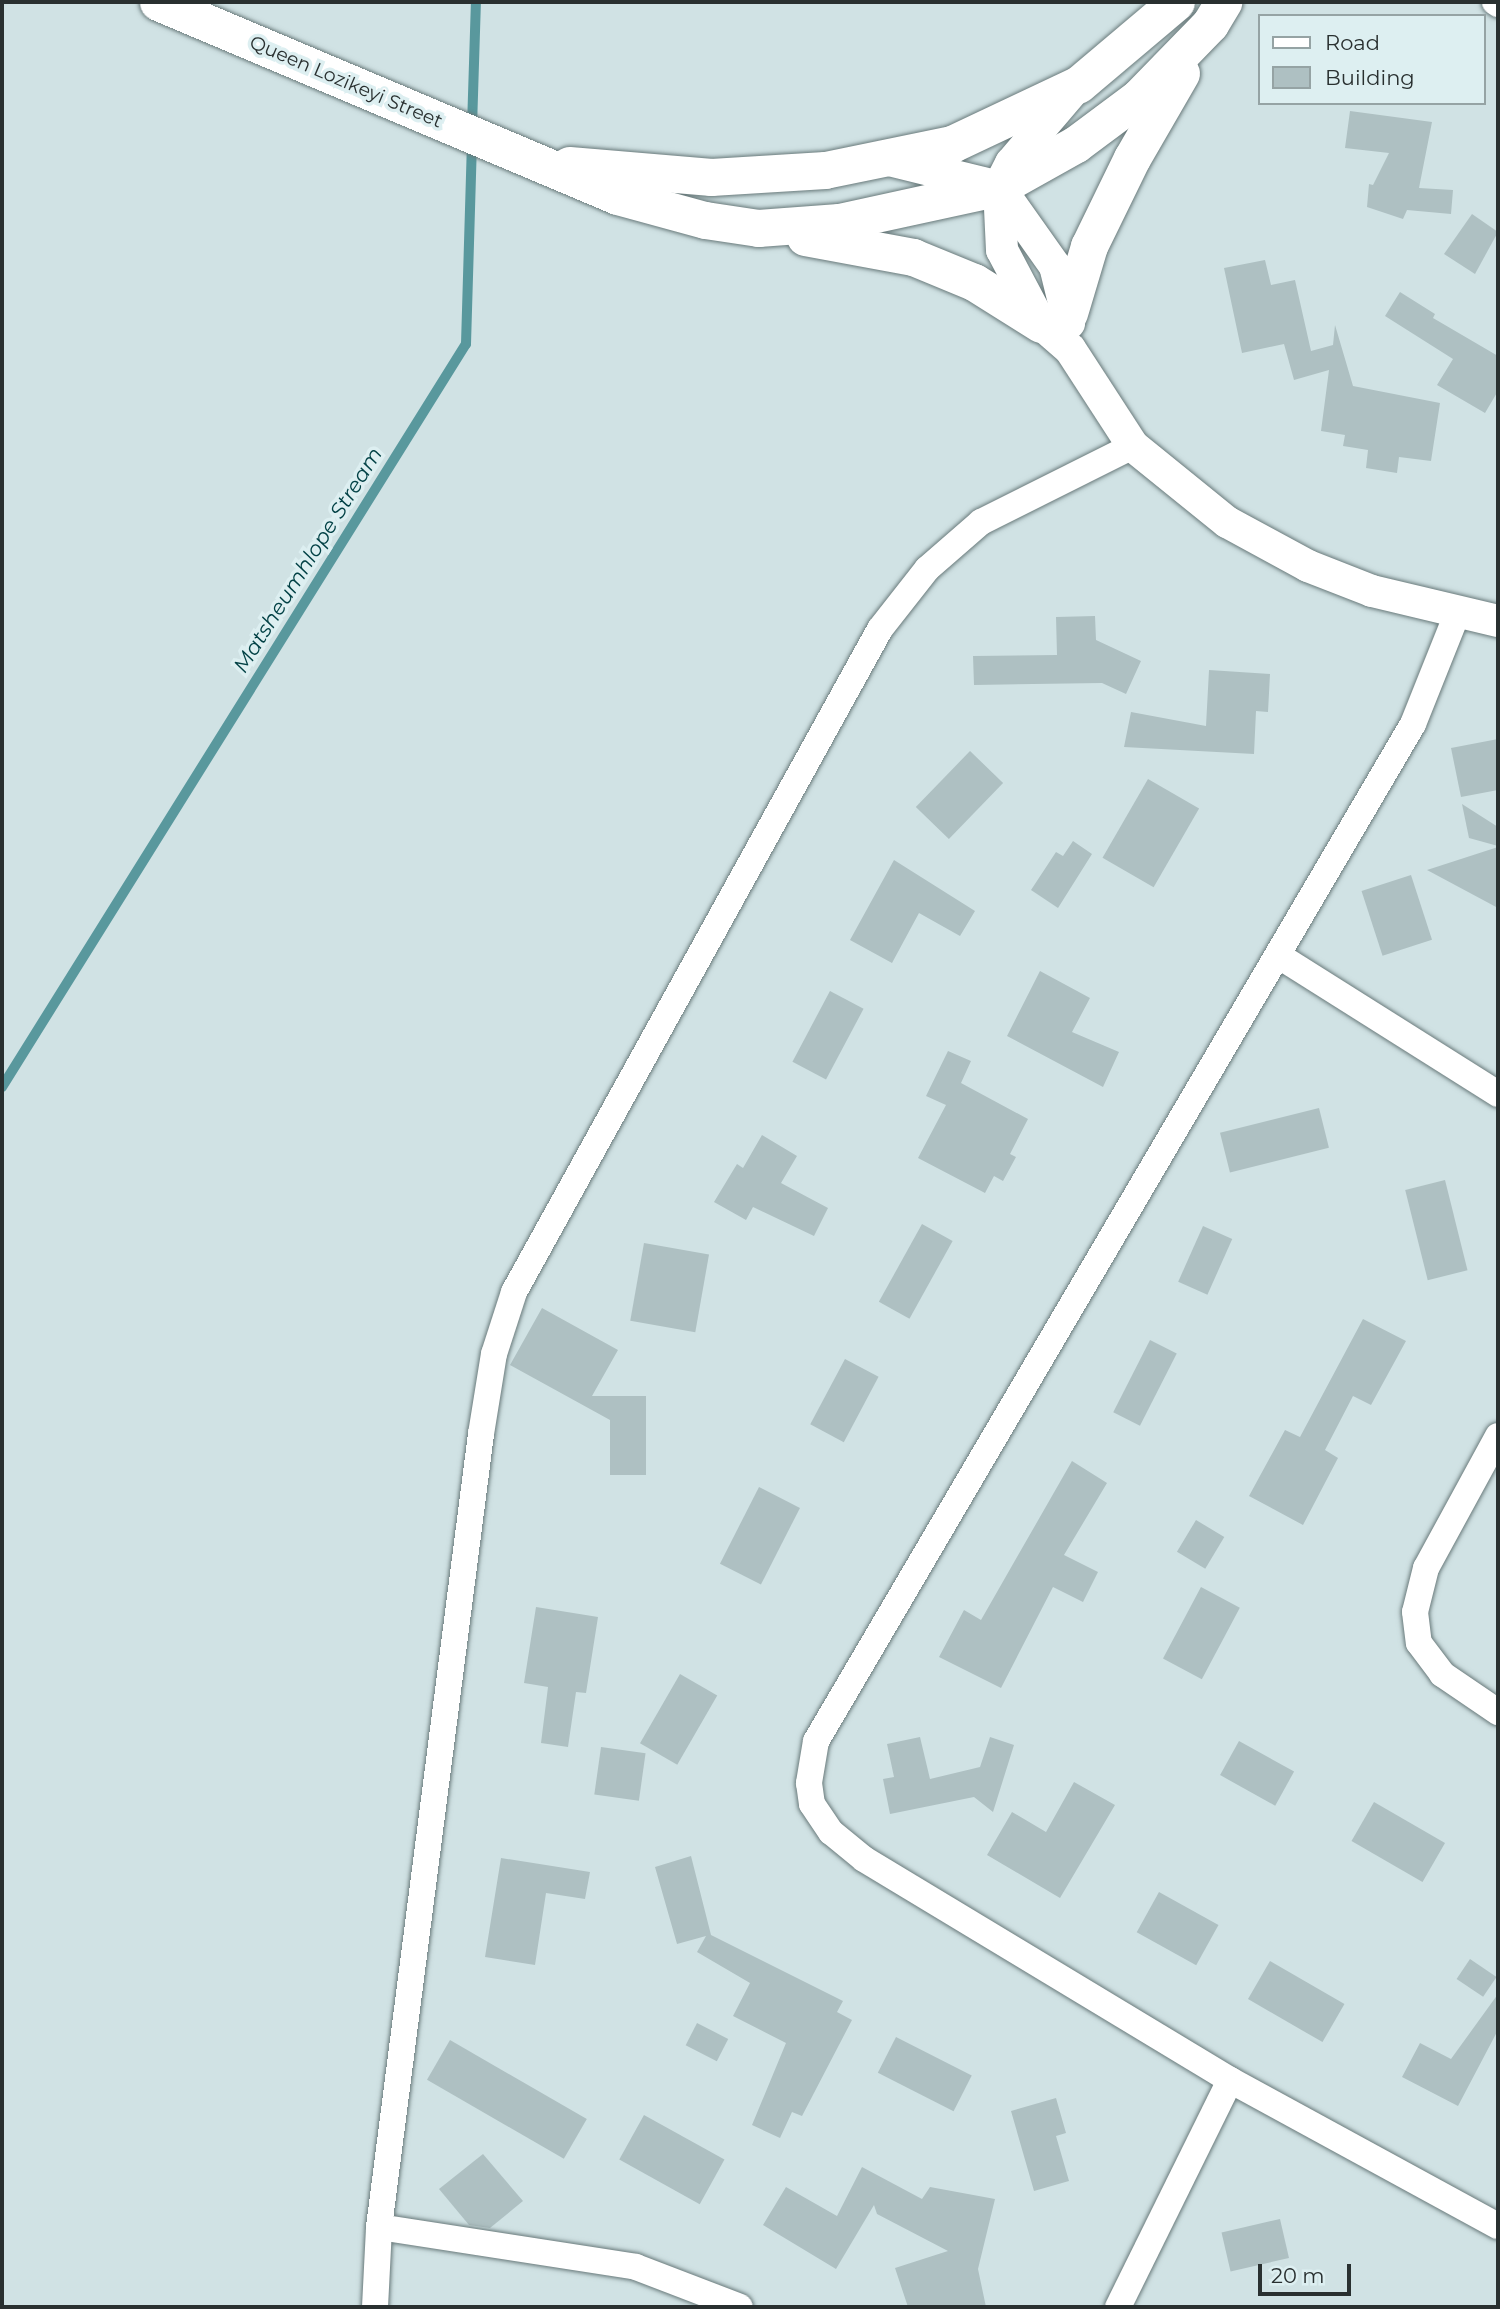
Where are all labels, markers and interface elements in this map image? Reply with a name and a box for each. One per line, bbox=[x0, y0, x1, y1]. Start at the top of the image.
legend bbox=[1258, 14, 1486, 105]
text: Road bbox=[1325, 30, 1380, 55]
street label: Queen Lozikeyi Street bbox=[246, 31, 446, 133]
text: Building bbox=[1325, 65, 1415, 90]
water label: Matsheumhlope Stream bbox=[228, 443, 388, 677]
scale bar bbox=[1262, 2250, 1355, 2294]
text: 20 m bbox=[1271, 2263, 1325, 2288]

